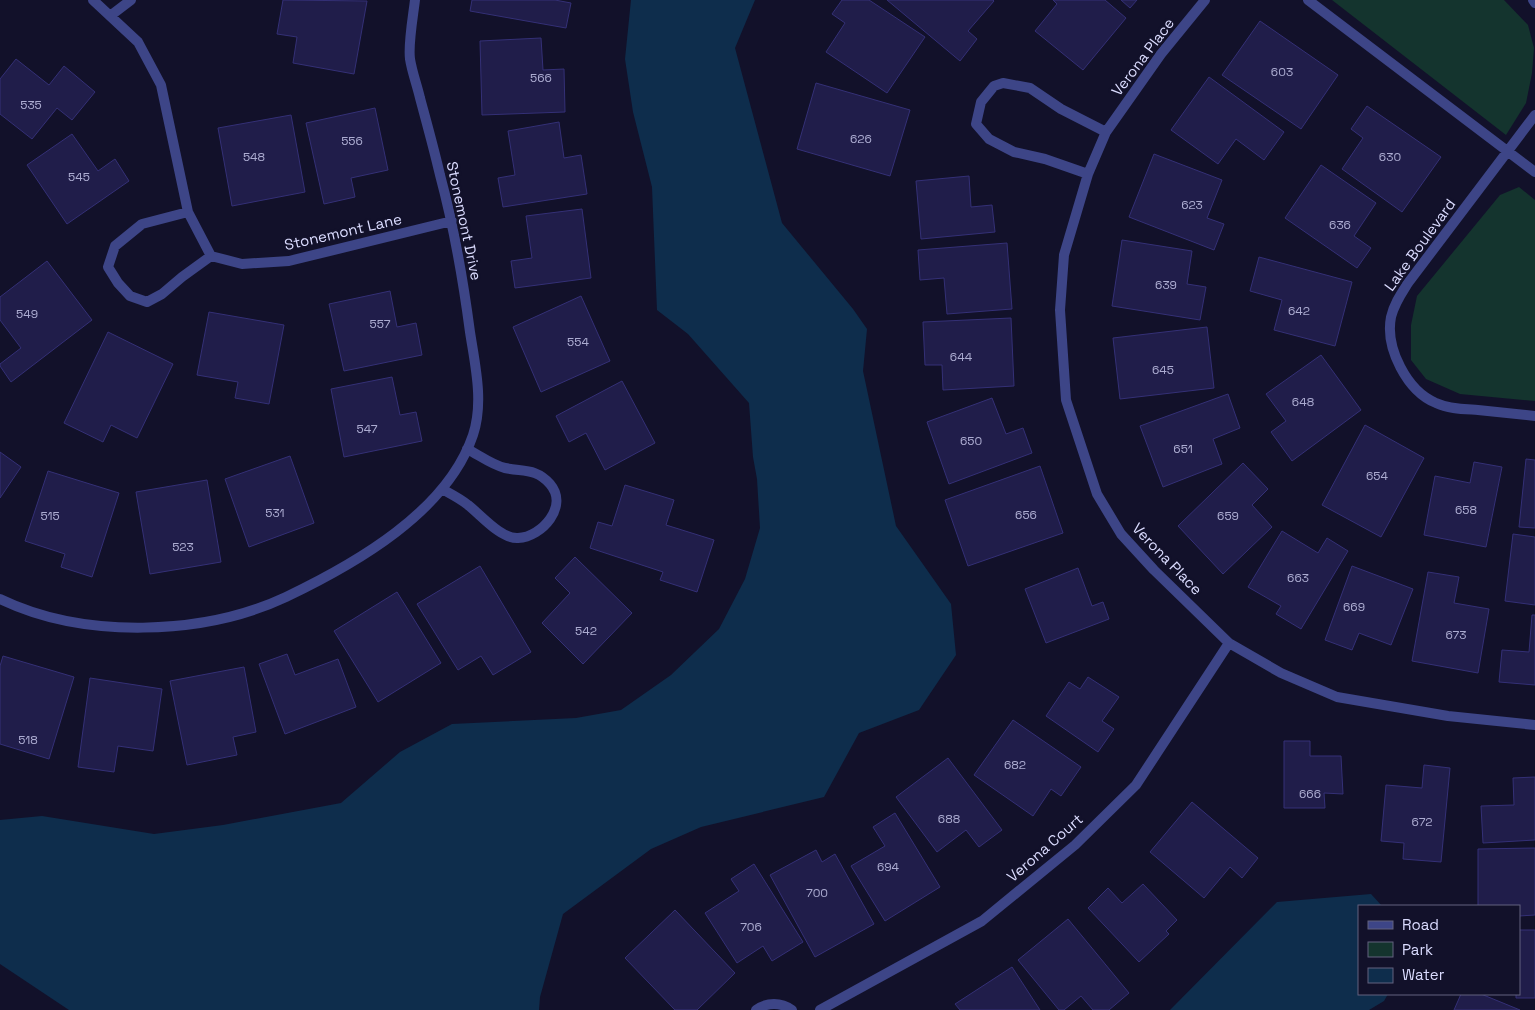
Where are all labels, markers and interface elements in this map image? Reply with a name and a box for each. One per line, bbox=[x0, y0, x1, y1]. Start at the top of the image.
street label: Verona Place bbox=[1107, 14, 1178, 100]
house number: 603 bbox=[1271, 64, 1293, 80]
house number: 566 bbox=[530, 70, 552, 86]
house number: 535 bbox=[20, 97, 42, 113]
house number: 626 bbox=[850, 131, 872, 147]
house number: 556 bbox=[341, 133, 363, 149]
house number: 548 bbox=[243, 149, 265, 165]
house number: 630 bbox=[1379, 149, 1401, 165]
street label: Stonemont Drive bbox=[443, 160, 486, 282]
house number: 545 bbox=[68, 169, 90, 185]
street label: Lake Boulevard bbox=[1380, 195, 1459, 295]
house number: 623 bbox=[1181, 197, 1203, 213]
street label: Stonemont Lane bbox=[282, 209, 404, 254]
house number: 636 bbox=[1329, 217, 1351, 233]
house number: 639 bbox=[1155, 277, 1177, 293]
house number: 642 bbox=[1288, 303, 1310, 319]
house number: 549 bbox=[16, 306, 38, 322]
house number: 557 bbox=[369, 316, 391, 332]
house number: 554 bbox=[567, 334, 589, 350]
house number: 644 bbox=[950, 349, 973, 365]
house number: 645 bbox=[1152, 362, 1174, 378]
house number: 648 bbox=[1292, 394, 1314, 410]
house number: 547 bbox=[356, 421, 378, 437]
house number: 650 bbox=[960, 433, 982, 449]
house number: 651 bbox=[1173, 441, 1193, 457]
house number: 654 bbox=[1366, 468, 1389, 484]
house number: 658 bbox=[1455, 502, 1477, 518]
house number: 531 bbox=[265, 505, 285, 521]
house number: 656 bbox=[1015, 507, 1037, 523]
house number: 515 bbox=[40, 508, 60, 524]
house number: 659 bbox=[1217, 508, 1239, 524]
street label: Verona Place bbox=[1128, 519, 1207, 599]
house number: 523 bbox=[172, 539, 194, 555]
house number: 663 bbox=[1287, 570, 1309, 586]
house number: 669 bbox=[1343, 599, 1365, 615]
house number: 542 bbox=[575, 623, 597, 639]
house number: 673 bbox=[1445, 627, 1467, 643]
house number: 518 bbox=[18, 732, 38, 748]
house number: 682 bbox=[1004, 757, 1026, 773]
house number: 666 bbox=[1299, 786, 1321, 802]
street label: Verona Court bbox=[1003, 809, 1087, 886]
house number: 688 bbox=[938, 811, 960, 827]
house number: 672 bbox=[1411, 814, 1433, 830]
house number: 694 bbox=[877, 859, 900, 875]
house number: 700 bbox=[806, 885, 828, 901]
legend bbox=[1358, 905, 1520, 995]
text: Road bbox=[1402, 915, 1439, 934]
house number: 706 bbox=[740, 919, 762, 935]
text: Park bbox=[1402, 940, 1433, 959]
text: Water bbox=[1402, 965, 1445, 984]

